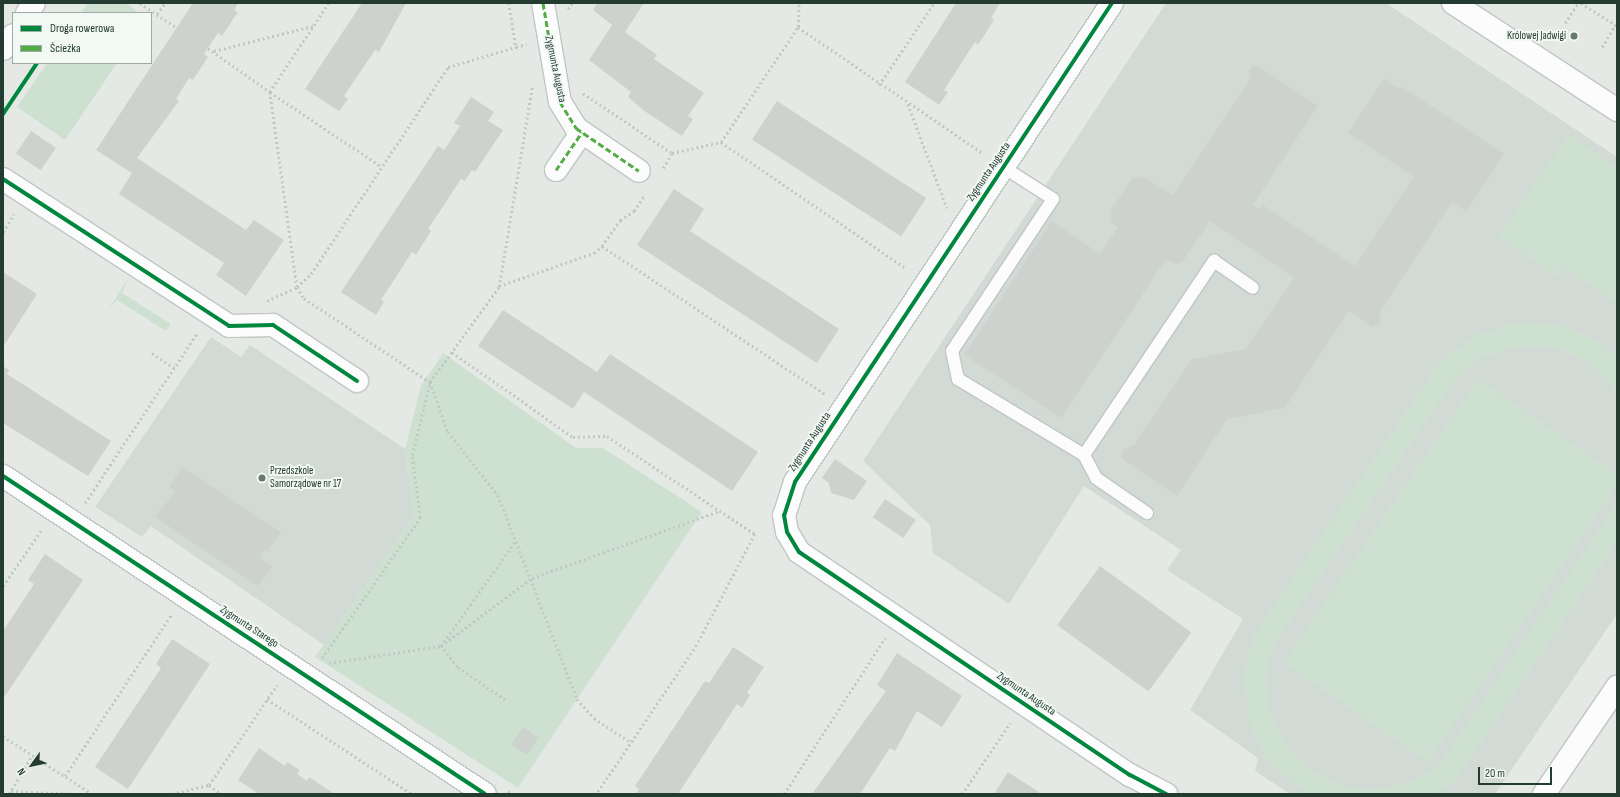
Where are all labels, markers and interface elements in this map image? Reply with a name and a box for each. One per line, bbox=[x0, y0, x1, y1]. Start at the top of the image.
legend bbox=[12, 12, 152, 64]
text: Droga rowerowa bbox=[50, 21, 114, 36]
place label: Królowej Jadwigi bbox=[1507, 29, 1566, 43]
marker: Królowej Jadwigi bbox=[1569, 31, 1579, 41]
street label: Zygmunta Augusta bbox=[541, 34, 569, 104]
text: Ścieżka bbox=[50, 41, 81, 56]
street label: Zygmunta Augusta bbox=[964, 140, 1014, 204]
street label: Zygmunta Augusta bbox=[786, 410, 834, 474]
place label: Przedszkole Samorządowe nr 17 bbox=[270, 465, 341, 491]
marker: Przedszkole Samorządowe nr 17 bbox=[257, 473, 267, 483]
street label: Zygmunta Starego bbox=[217, 603, 281, 651]
street label: Zygmunta Augusta bbox=[994, 669, 1058, 719]
north arrow bbox=[12, 745, 52, 785]
scale bar bbox=[1480, 759, 1554, 785]
text: N bbox=[14, 766, 29, 778]
text: 20 m bbox=[1485, 766, 1505, 781]

